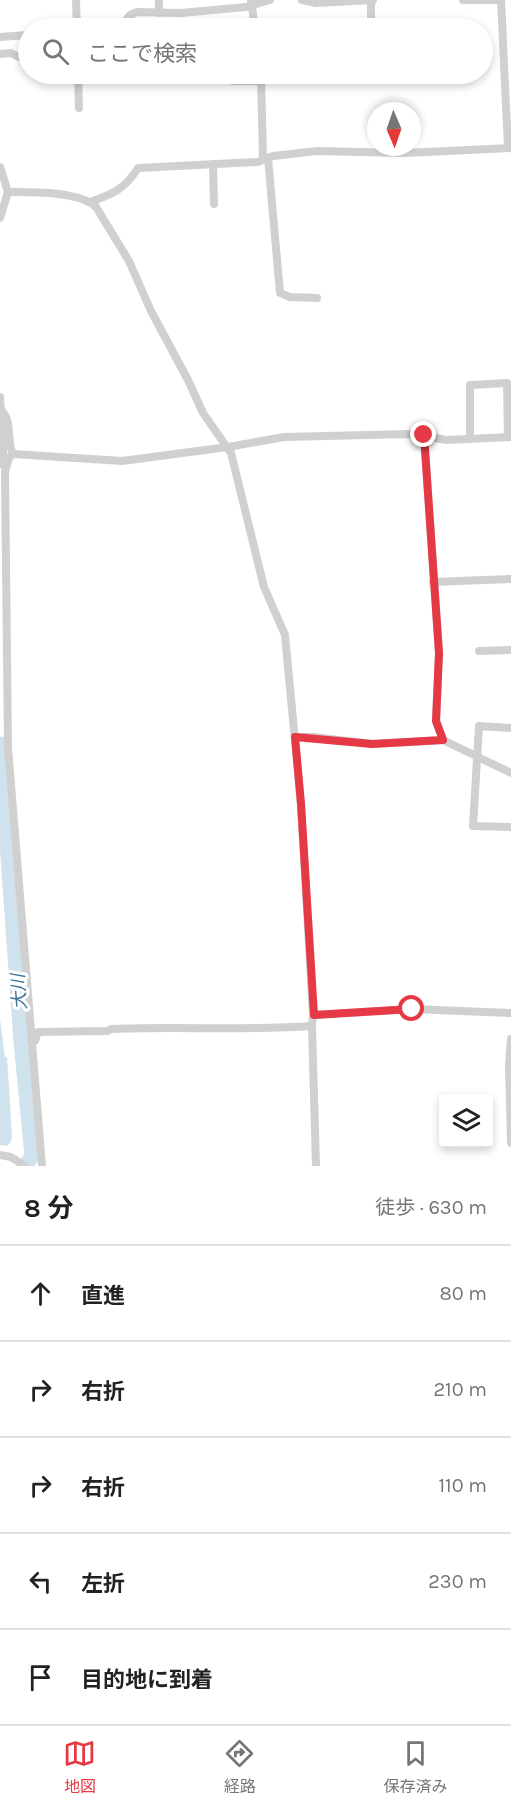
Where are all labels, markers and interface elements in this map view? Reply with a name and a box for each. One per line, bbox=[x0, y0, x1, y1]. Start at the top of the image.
search box bbox=[18, 18, 493, 84]
icon: search bbox=[39, 35, 72, 68]
text: ここで検索 bbox=[87, 41, 197, 67]
north arrow bbox=[367, 102, 421, 156]
route end bbox=[410, 421, 436, 447]
water label: 大川 bbox=[7, 971, 31, 1011]
route start bbox=[398, 995, 424, 1021]
map controls bbox=[439, 1094, 493, 1148]
button: layers bbox=[439, 1094, 493, 1148]
text: 8 分 bbox=[24, 1193, 73, 1224]
text: 徒歩 · 630 m bbox=[375, 1196, 487, 1219]
icon: ahead bbox=[24, 1277, 57, 1310]
text: 80 m bbox=[439, 1282, 487, 1305]
text: 直進 bbox=[81, 1283, 125, 1309]
icon: right bbox=[24, 1373, 57, 1406]
text: 210 m bbox=[433, 1378, 487, 1401]
text: 右折 bbox=[81, 1379, 125, 1405]
icon: right bbox=[24, 1469, 57, 1502]
text: 110 m bbox=[438, 1474, 487, 1497]
text: 右折 bbox=[81, 1475, 125, 1501]
icon: left bbox=[24, 1565, 57, 1598]
text: 230 m bbox=[428, 1570, 487, 1593]
text: 左折 bbox=[81, 1571, 125, 1597]
icon: arrive bbox=[24, 1661, 57, 1694]
text: 目的地に到着 bbox=[81, 1667, 213, 1693]
tab: 地図 bbox=[63, 1737, 96, 1797]
tab: 経路 bbox=[223, 1737, 256, 1797]
tab: 保存済み bbox=[383, 1737, 447, 1797]

